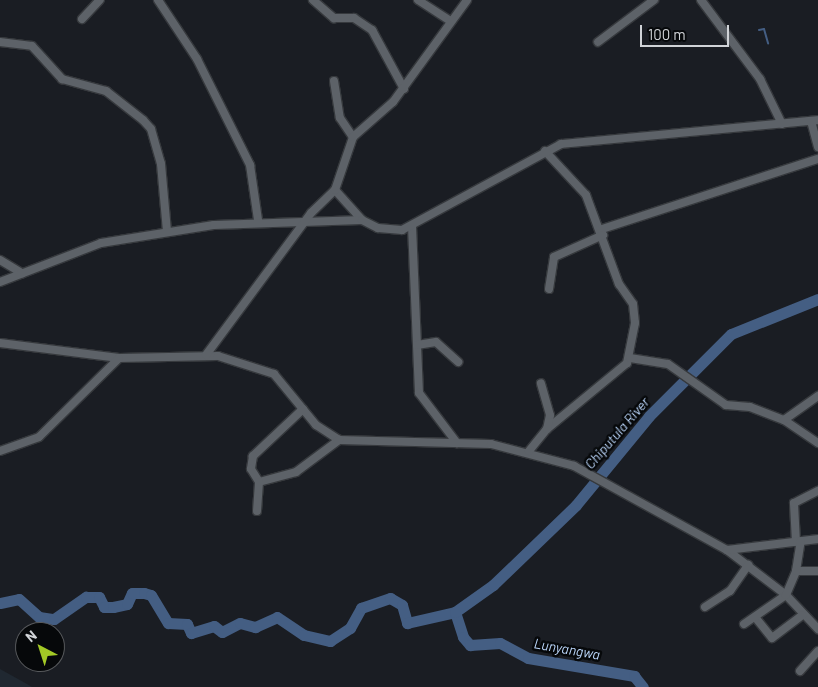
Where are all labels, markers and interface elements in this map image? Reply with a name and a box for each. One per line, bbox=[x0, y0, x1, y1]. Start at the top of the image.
scale bar bbox=[643, 15, 732, 47]
text: 100 m bbox=[648, 25, 686, 43]
water label: Chiputula River bbox=[581, 394, 653, 472]
north arrow bbox=[15, 622, 65, 672]
text: N bbox=[22, 626, 40, 645]
water label: Lunyangwa bbox=[533, 635, 601, 663]

